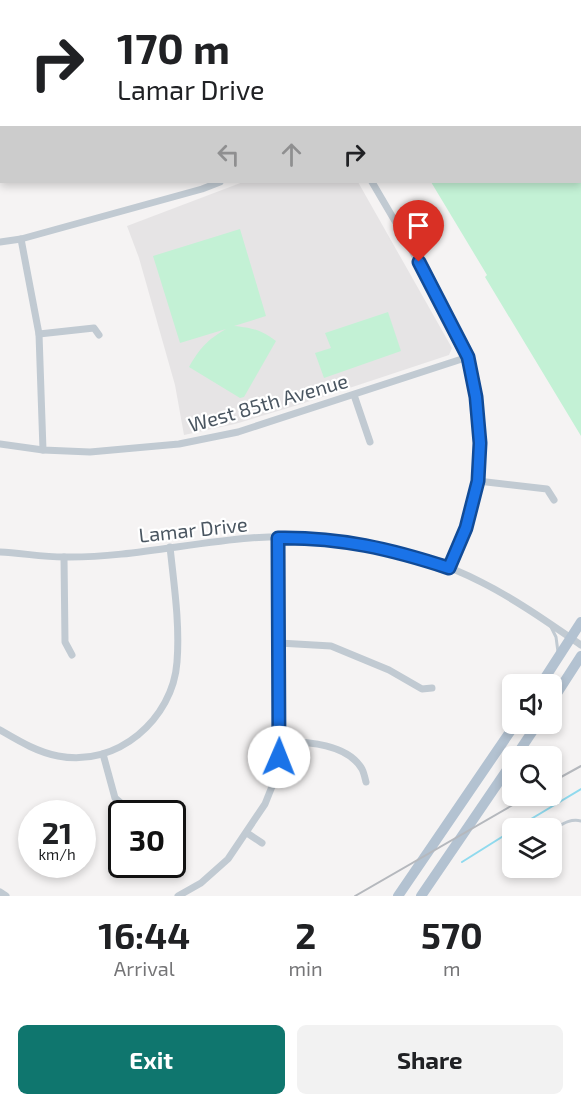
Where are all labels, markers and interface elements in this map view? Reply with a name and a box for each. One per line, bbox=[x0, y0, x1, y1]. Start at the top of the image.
text: 170 m bbox=[117, 22, 230, 72]
icon: right bbox=[18, 24, 96, 102]
text: Lamar Drive bbox=[117, 73, 265, 105]
icon: left bbox=[212, 138, 245, 171]
icon: ahead bbox=[275, 138, 308, 171]
icon: right bbox=[338, 138, 371, 171]
pin bbox=[393, 200, 444, 262]
icon: arrive bbox=[402, 209, 435, 242]
street label: West 85th Avenue bbox=[186, 368, 350, 436]
street label: Lamar Drive bbox=[137, 511, 249, 547]
map controls bbox=[502, 674, 562, 878]
button: sound bbox=[502, 674, 562, 734]
position arrow bbox=[247, 725, 311, 789]
button: search bbox=[502, 746, 562, 806]
speed limit sign: 30 bbox=[108, 800, 186, 878]
text: 21 bbox=[42, 814, 72, 850]
button: layers bbox=[502, 818, 562, 878]
text: km/h bbox=[38, 845, 76, 863]
text: 16:44 bbox=[98, 913, 190, 956]
text: 2 bbox=[295, 913, 316, 956]
text: 570 bbox=[421, 913, 483, 956]
text: Arrival bbox=[114, 956, 175, 980]
text: min bbox=[289, 956, 323, 980]
text: m bbox=[443, 956, 461, 980]
button: Exit bbox=[18, 1025, 285, 1094]
button: Share bbox=[297, 1025, 563, 1094]

